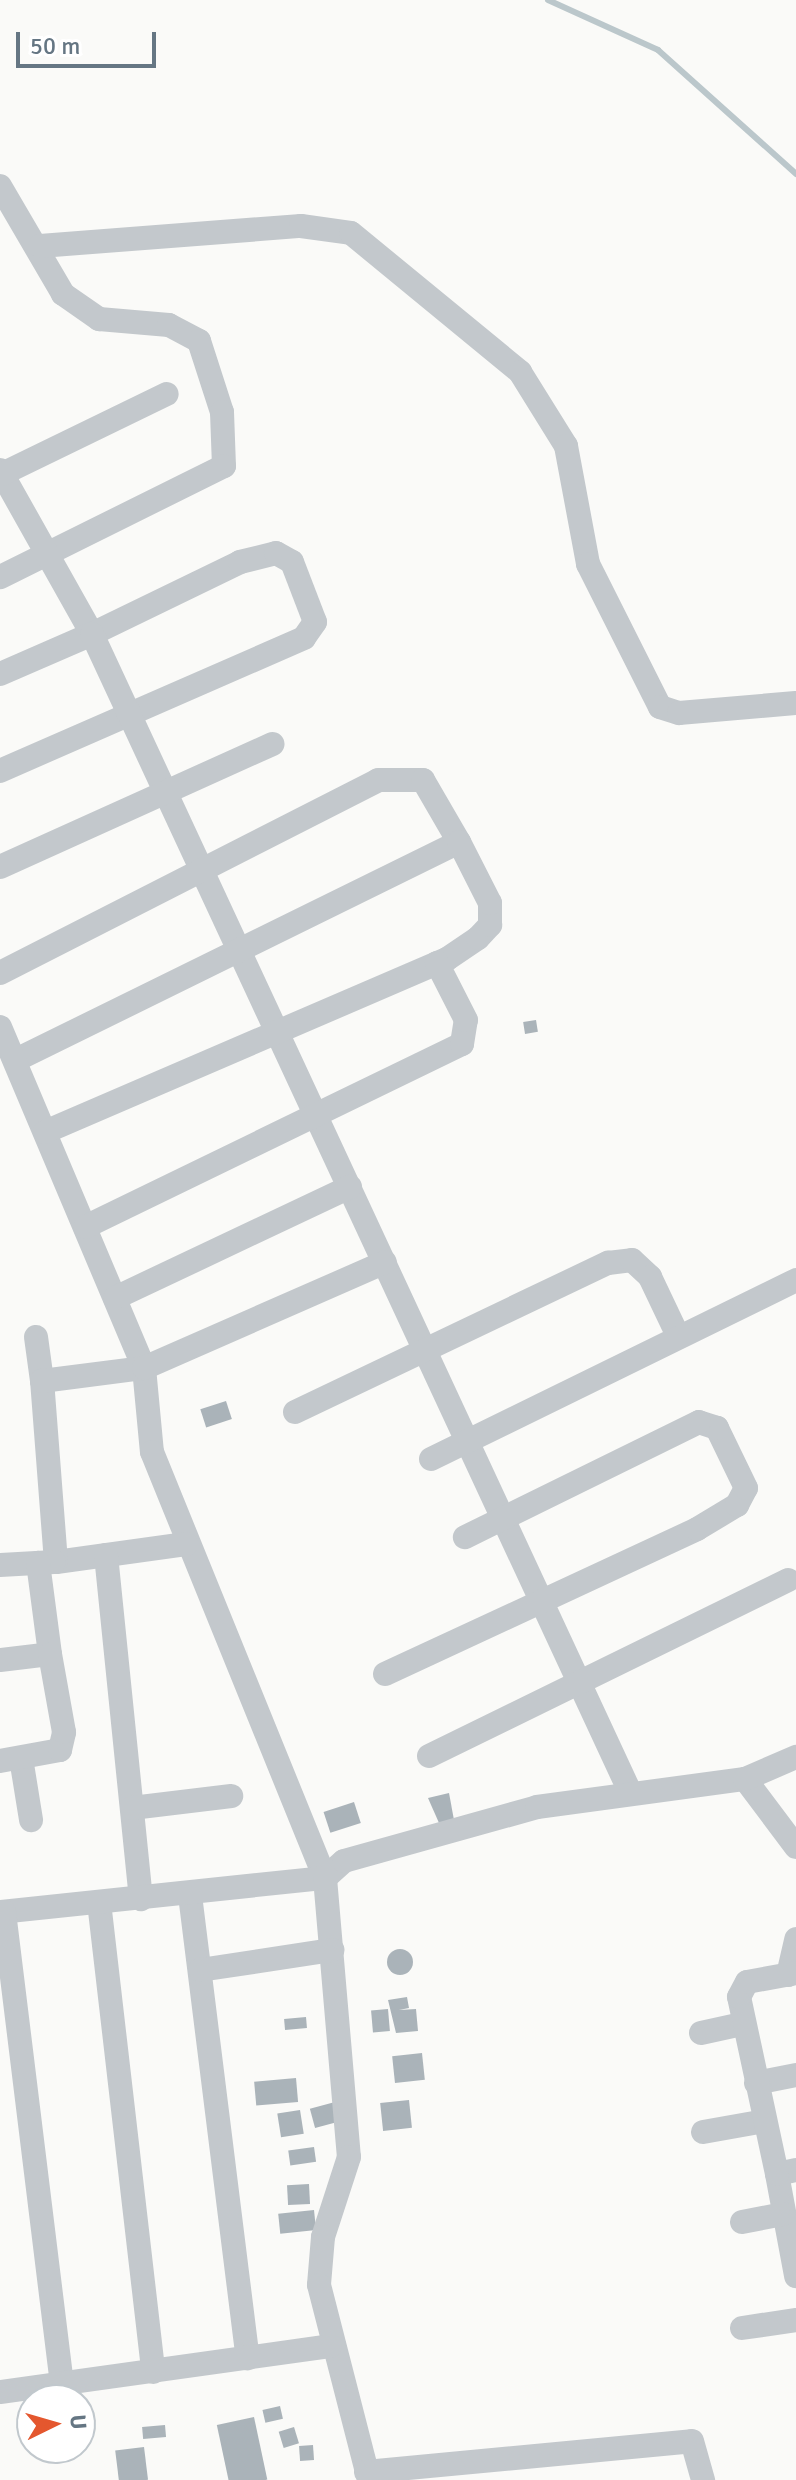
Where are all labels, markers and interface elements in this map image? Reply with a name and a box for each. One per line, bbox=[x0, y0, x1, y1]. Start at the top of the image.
scale bar bbox=[20, 16, 160, 66]
text: 50 m bbox=[30, 31, 80, 61]
north arrow bbox=[16, 2384, 96, 2464]
text: U bbox=[64, 2413, 93, 2431]

